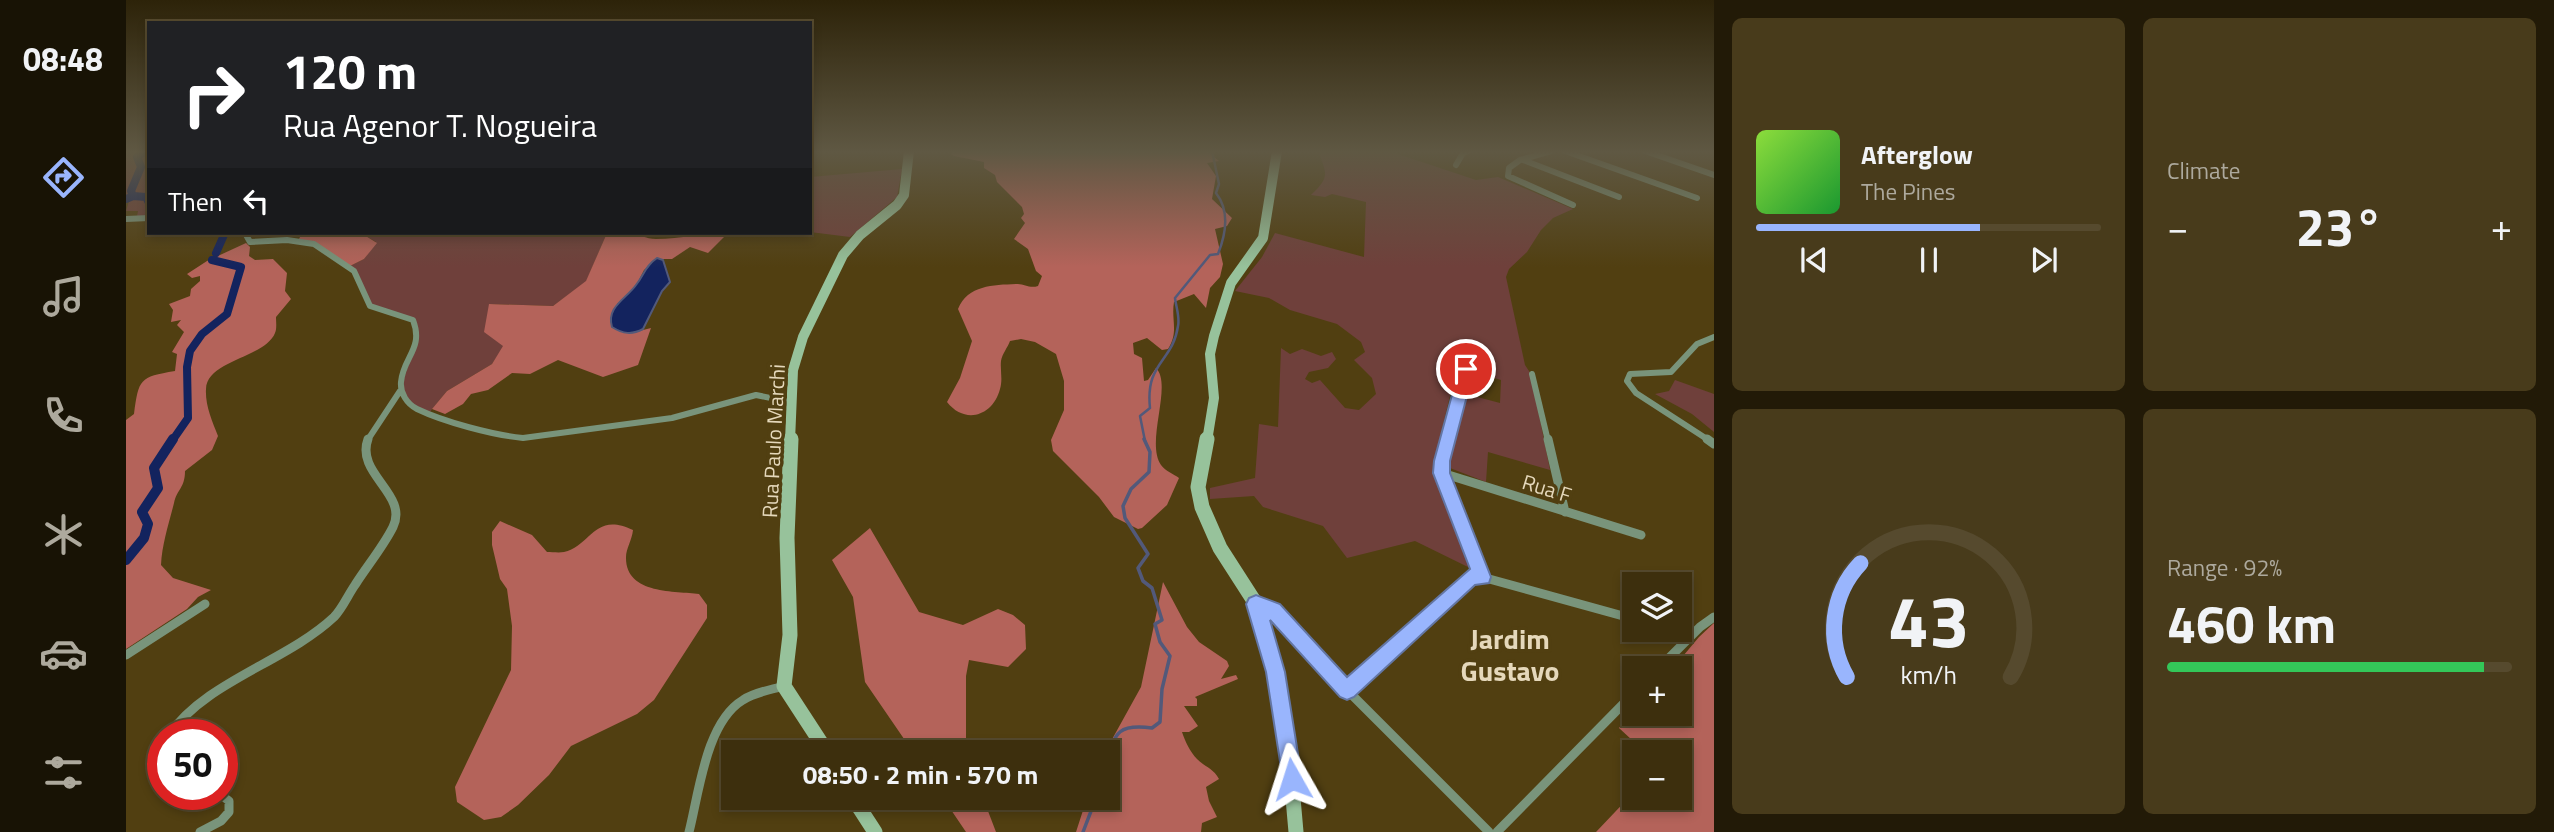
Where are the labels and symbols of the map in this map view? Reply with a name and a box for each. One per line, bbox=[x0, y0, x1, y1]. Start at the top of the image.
pin bbox=[1436, 339, 1496, 399]
street label: Rua Paulo Marchi bbox=[753, 363, 793, 519]
street label: Rua F bbox=[1518, 465, 1576, 511]
district label: Jardim Gustavo bbox=[1461, 617, 1559, 692]
speed limit sign: 50 bbox=[147, 719, 238, 810]
position arrow bbox=[1255, 742, 1329, 816]

